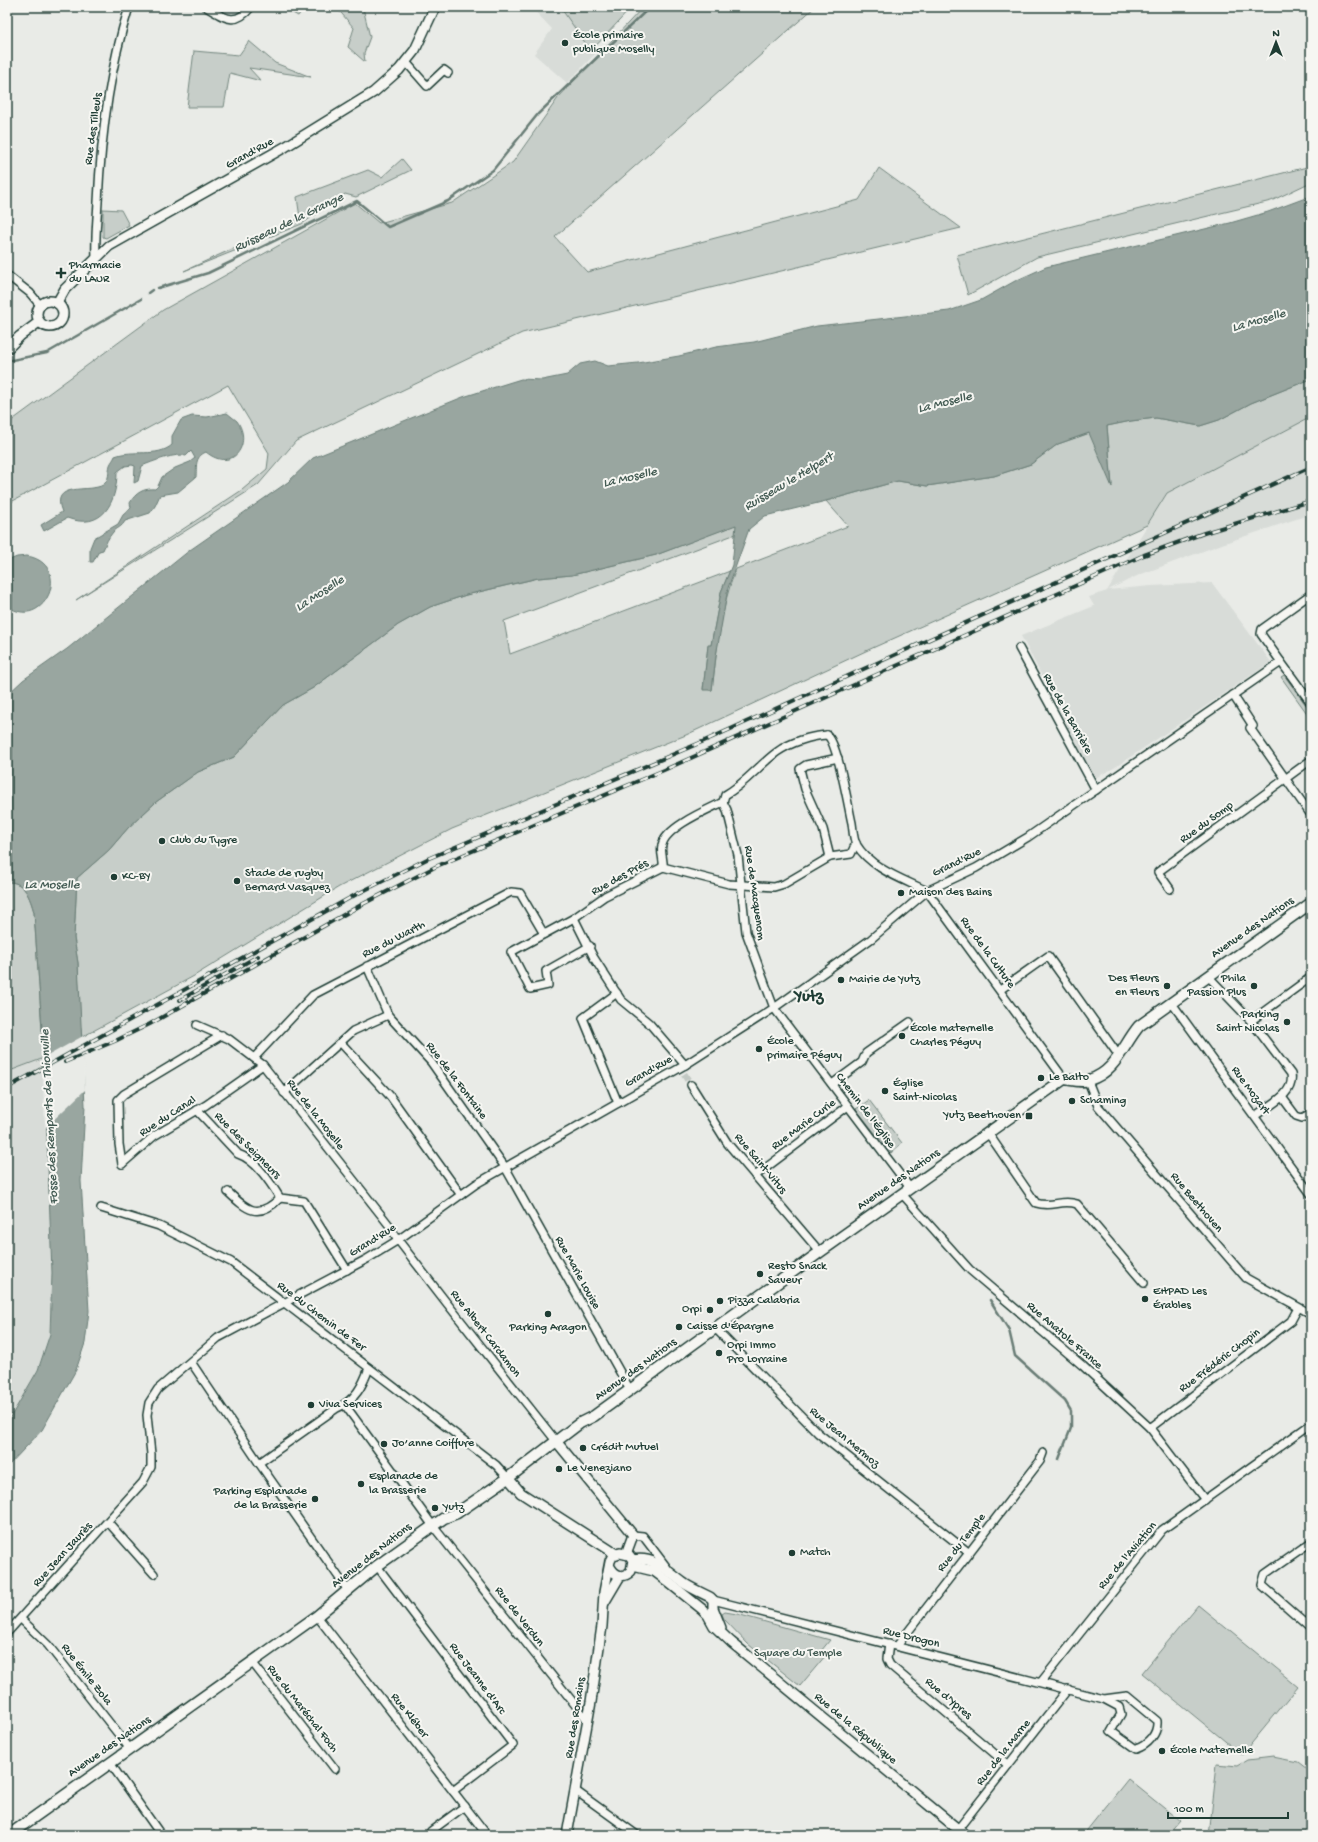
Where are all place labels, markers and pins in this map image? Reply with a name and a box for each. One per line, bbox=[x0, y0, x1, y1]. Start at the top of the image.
place label: École primaire publique Moselly bbox=[572, 29, 654, 57]
marker: École primaire publique Moselly bbox=[560, 38, 570, 48]
place label: Pharmacie du LAUR bbox=[68, 259, 122, 287]
marker: Pharmacie du LAUR bbox=[56, 268, 66, 278]
place label: Club du Tygre bbox=[170, 834, 238, 848]
marker: Club du Tygre bbox=[157, 836, 167, 846]
place label: Stade de rugby Bernard Vasquez bbox=[244, 867, 331, 895]
place label: KC-BY bbox=[122, 870, 151, 884]
marker: KC-BY bbox=[109, 872, 119, 882]
marker: Stade de rugby Bernard Vasquez bbox=[232, 876, 242, 886]
place label: Maison des Bains bbox=[909, 886, 992, 900]
marker: Maison des Bains bbox=[896, 888, 906, 898]
place label: Des Fleurs en Fleurs bbox=[1107, 972, 1160, 1000]
place label: Phila Passion Plus bbox=[1186, 972, 1247, 1000]
place label: Mairie de Yutz bbox=[849, 973, 921, 987]
marker: Mairie de Yutz bbox=[836, 975, 846, 985]
marker: Des Fleurs en Fleurs bbox=[1162, 981, 1172, 991]
marker: Phila Passion Plus bbox=[1249, 981, 1259, 991]
place label: Parking Saint Nicolas bbox=[1216, 1008, 1280, 1036]
marker: Parking Saint Nicolas bbox=[1282, 1017, 1292, 1027]
place label: École maternelle Charles Péguy bbox=[910, 1022, 994, 1050]
marker: École maternelle Charles Péguy bbox=[897, 1031, 907, 1041]
place label: École primaire Péguy bbox=[766, 1035, 842, 1063]
marker: École primaire Péguy bbox=[754, 1044, 764, 1054]
place label: Le Balto bbox=[1049, 1071, 1089, 1085]
marker: Le Balto bbox=[1036, 1073, 1046, 1083]
place label: Église Saint-Nicolas bbox=[893, 1077, 957, 1105]
marker: Église Saint-Nicolas bbox=[880, 1086, 890, 1096]
place label: Schaming bbox=[1080, 1094, 1127, 1108]
marker: Schaming bbox=[1067, 1096, 1077, 1106]
place label: Yutz Beethoven bbox=[942, 1109, 1021, 1123]
marker: Yutz Beethoven bbox=[1024, 1111, 1034, 1121]
place label: Resto Snack Saveur bbox=[768, 1260, 828, 1288]
marker: Resto Snack Saveur bbox=[755, 1269, 765, 1279]
place label: EHPAD Les Érables bbox=[1153, 1285, 1207, 1313]
place label: Pizza Calabria bbox=[727, 1294, 800, 1308]
marker: EHPAD Les Érables bbox=[1140, 1294, 1150, 1304]
marker: Pizza Calabria bbox=[715, 1296, 725, 1306]
place label: Orpi bbox=[682, 1303, 702, 1317]
marker: Orpi bbox=[705, 1305, 715, 1315]
marker: Parking Aragon bbox=[543, 1309, 553, 1319]
place label: Caisse d'Épargne bbox=[687, 1320, 775, 1334]
place label: Parking Aragon bbox=[508, 1321, 587, 1335]
marker: Caisse d'Épargne bbox=[674, 1322, 684, 1332]
place label: Orpi Immo Pro Lorraine bbox=[726, 1339, 788, 1367]
marker: Orpi Immo Pro Lorraine bbox=[714, 1348, 724, 1358]
place label: Viva Services bbox=[318, 1398, 382, 1412]
marker: Viva Services bbox=[306, 1400, 316, 1410]
place label: Jo’anne Coiffure bbox=[392, 1437, 475, 1451]
marker: Jo’anne Coiffure bbox=[379, 1439, 389, 1449]
place label: Crédit Mutuel bbox=[591, 1441, 659, 1455]
marker: Crédit Mutuel bbox=[578, 1443, 588, 1453]
place label: Le Veneziano bbox=[567, 1462, 632, 1476]
marker: Le Veneziano bbox=[554, 1464, 564, 1474]
place label: Esplanade de la Brasserie bbox=[369, 1470, 439, 1498]
marker: Esplanade de la Brasserie bbox=[356, 1479, 366, 1489]
place label: Parking Esplanade de la Brasserie bbox=[212, 1485, 308, 1513]
marker: Parking Esplanade de la Brasserie bbox=[310, 1494, 320, 1504]
place label: Yutz bbox=[442, 1501, 465, 1515]
marker: Yutz bbox=[430, 1503, 440, 1513]
place label: Match bbox=[800, 1546, 831, 1560]
marker: Match bbox=[787, 1548, 797, 1558]
place label: École Maternelle bbox=[1170, 1744, 1254, 1758]
marker: École Maternelle bbox=[1157, 1746, 1167, 1756]

